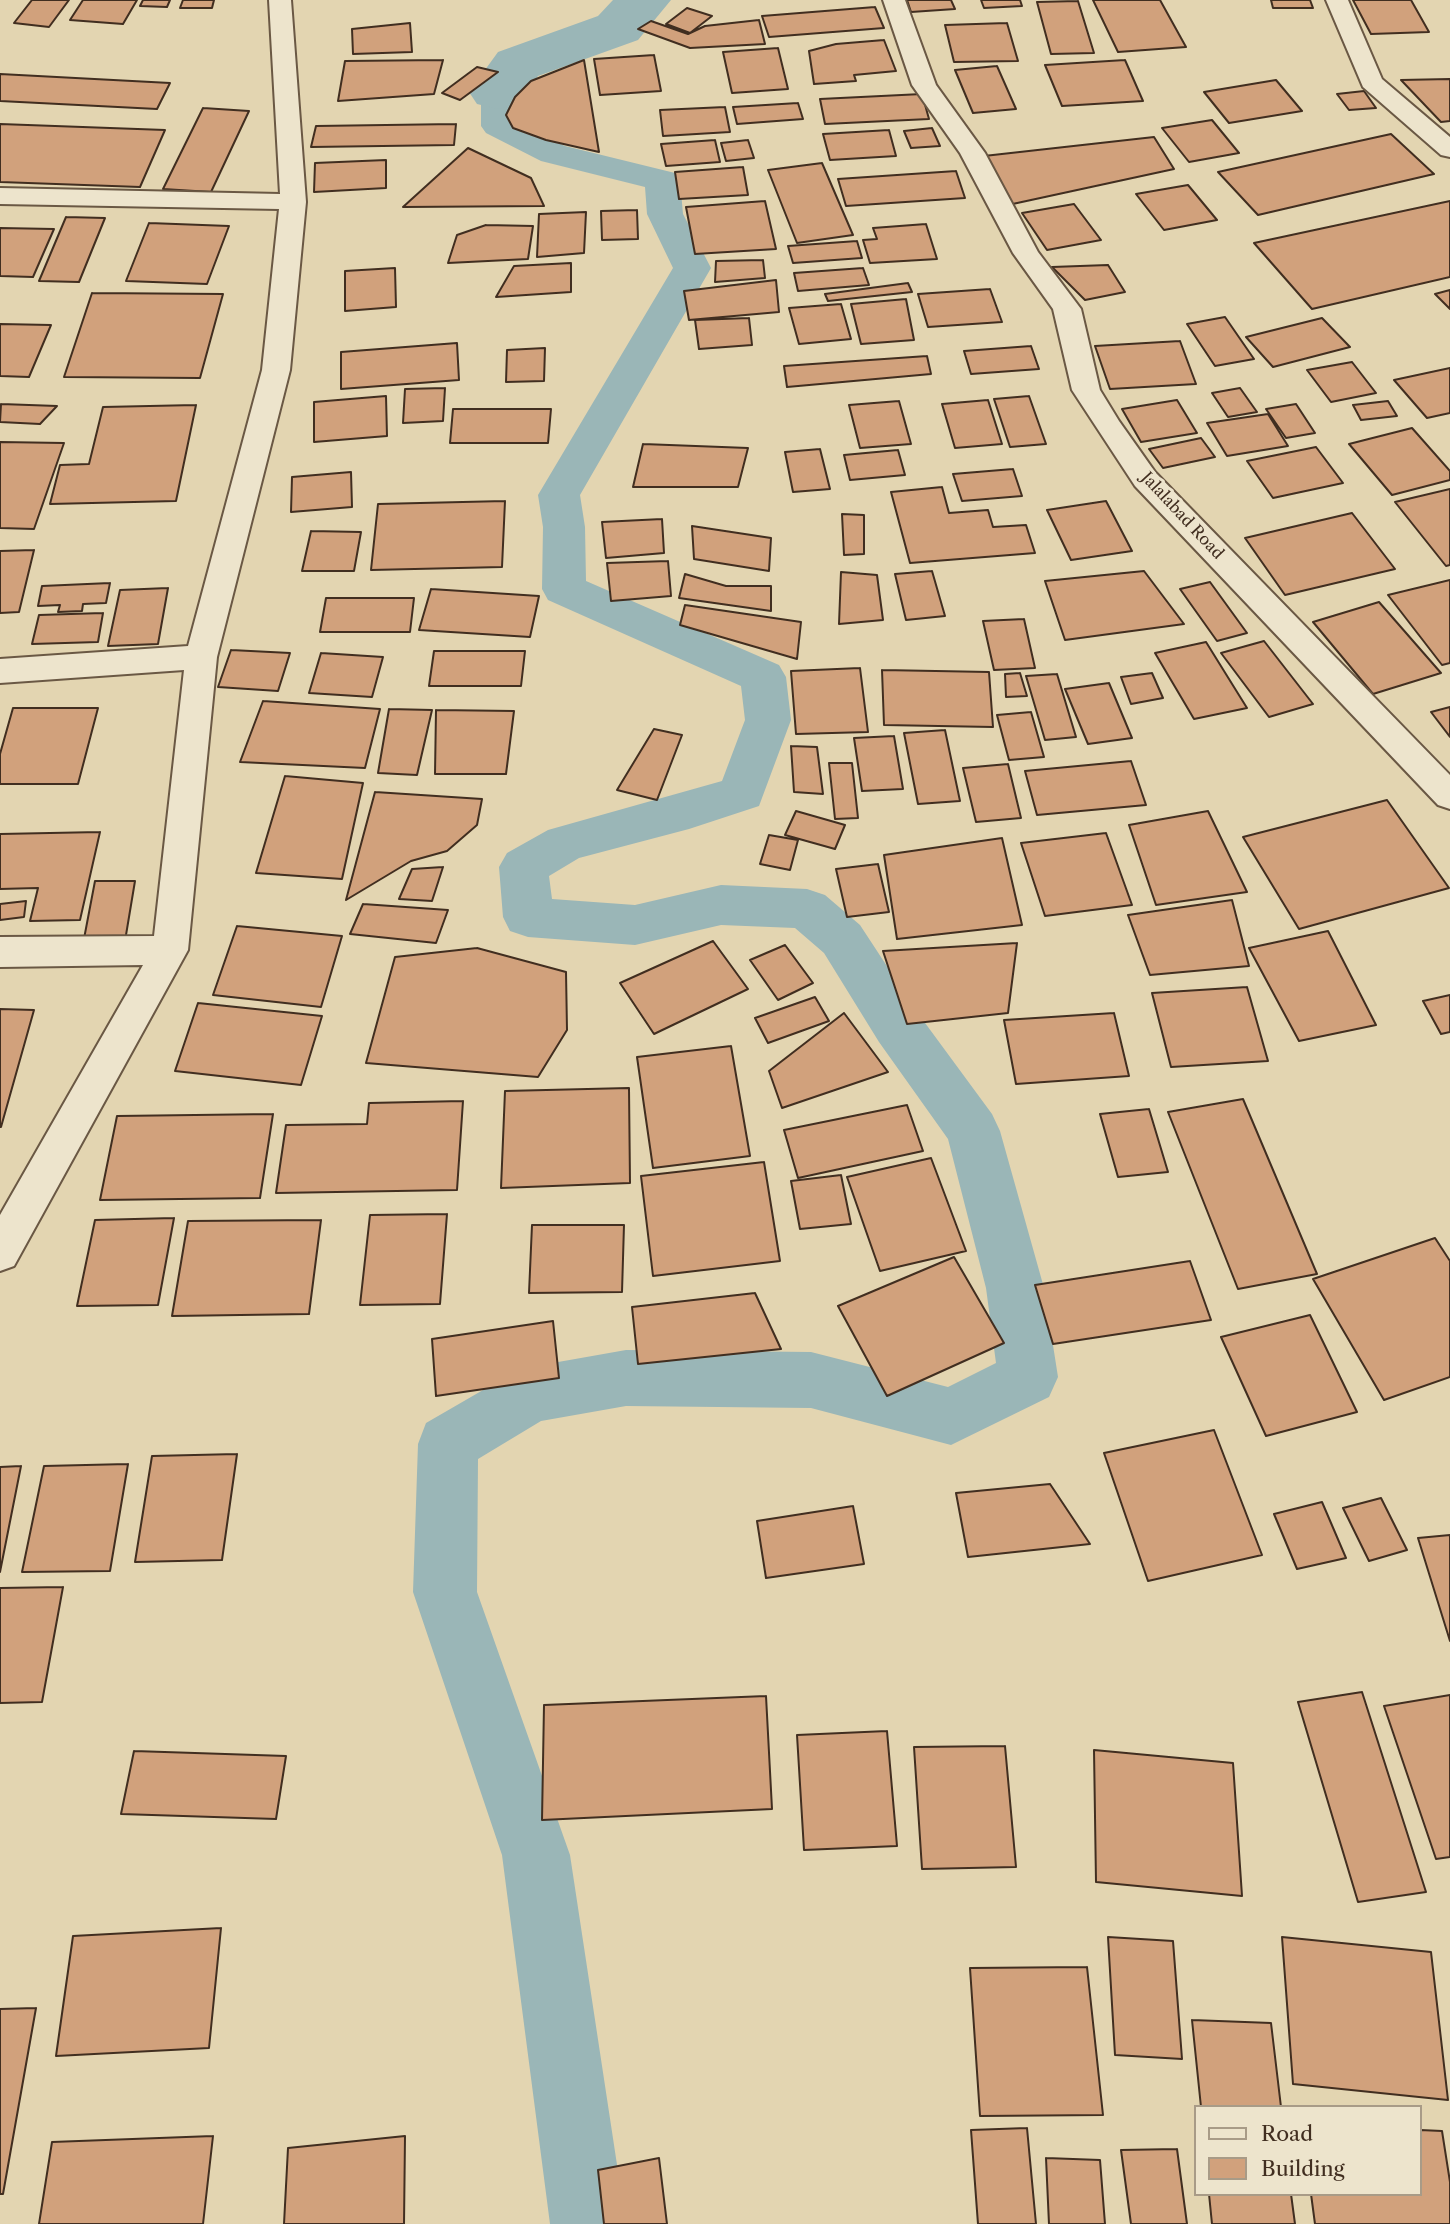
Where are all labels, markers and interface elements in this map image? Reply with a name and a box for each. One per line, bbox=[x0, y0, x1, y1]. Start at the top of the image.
street label: Jalalabad Road bbox=[1137, 469, 1227, 563]
legend bbox=[1194, 2105, 1422, 2196]
text: Road bbox=[1261, 2121, 1313, 2146]
text: Building bbox=[1261, 2156, 1345, 2181]

